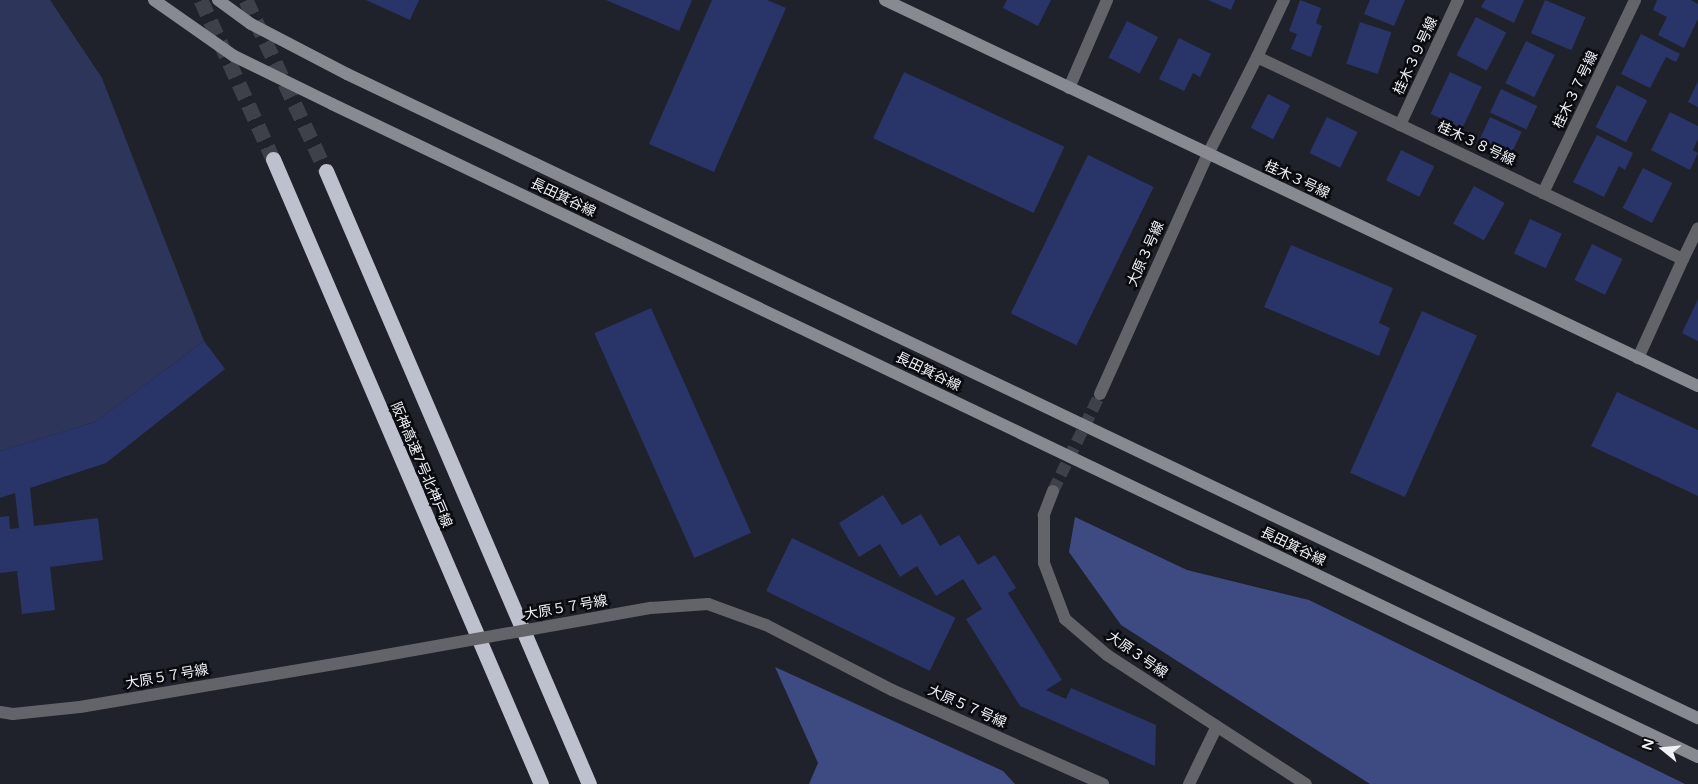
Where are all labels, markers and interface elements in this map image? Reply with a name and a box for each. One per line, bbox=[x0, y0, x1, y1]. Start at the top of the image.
street label: 桂木３９号線 bbox=[1391, 14, 1441, 98]
street label: 桂木３７号線 bbox=[1550, 49, 1602, 131]
street label: 桂木３８号線 bbox=[1434, 119, 1518, 169]
street label: 桂木３号線 bbox=[1262, 158, 1332, 202]
street label: 長田箕谷線 bbox=[528, 175, 598, 221]
street label: 大原３号線 bbox=[1124, 219, 1168, 289]
street label: 長田箕谷線 bbox=[893, 349, 963, 395]
street label: 阪神高速7号北神戸線 bbox=[387, 400, 455, 530]
street label: 長田箕谷線 bbox=[1258, 524, 1328, 570]
street label: 大原５７号線 bbox=[523, 592, 609, 624]
street label: 大原３号線 bbox=[1104, 628, 1170, 682]
street label: 大原５７号線 bbox=[124, 661, 210, 693]
street label: 大原５７号線 bbox=[925, 682, 1009, 732]
north arrow bbox=[1638, 724, 1688, 774]
text: N bbox=[1638, 737, 1658, 752]

